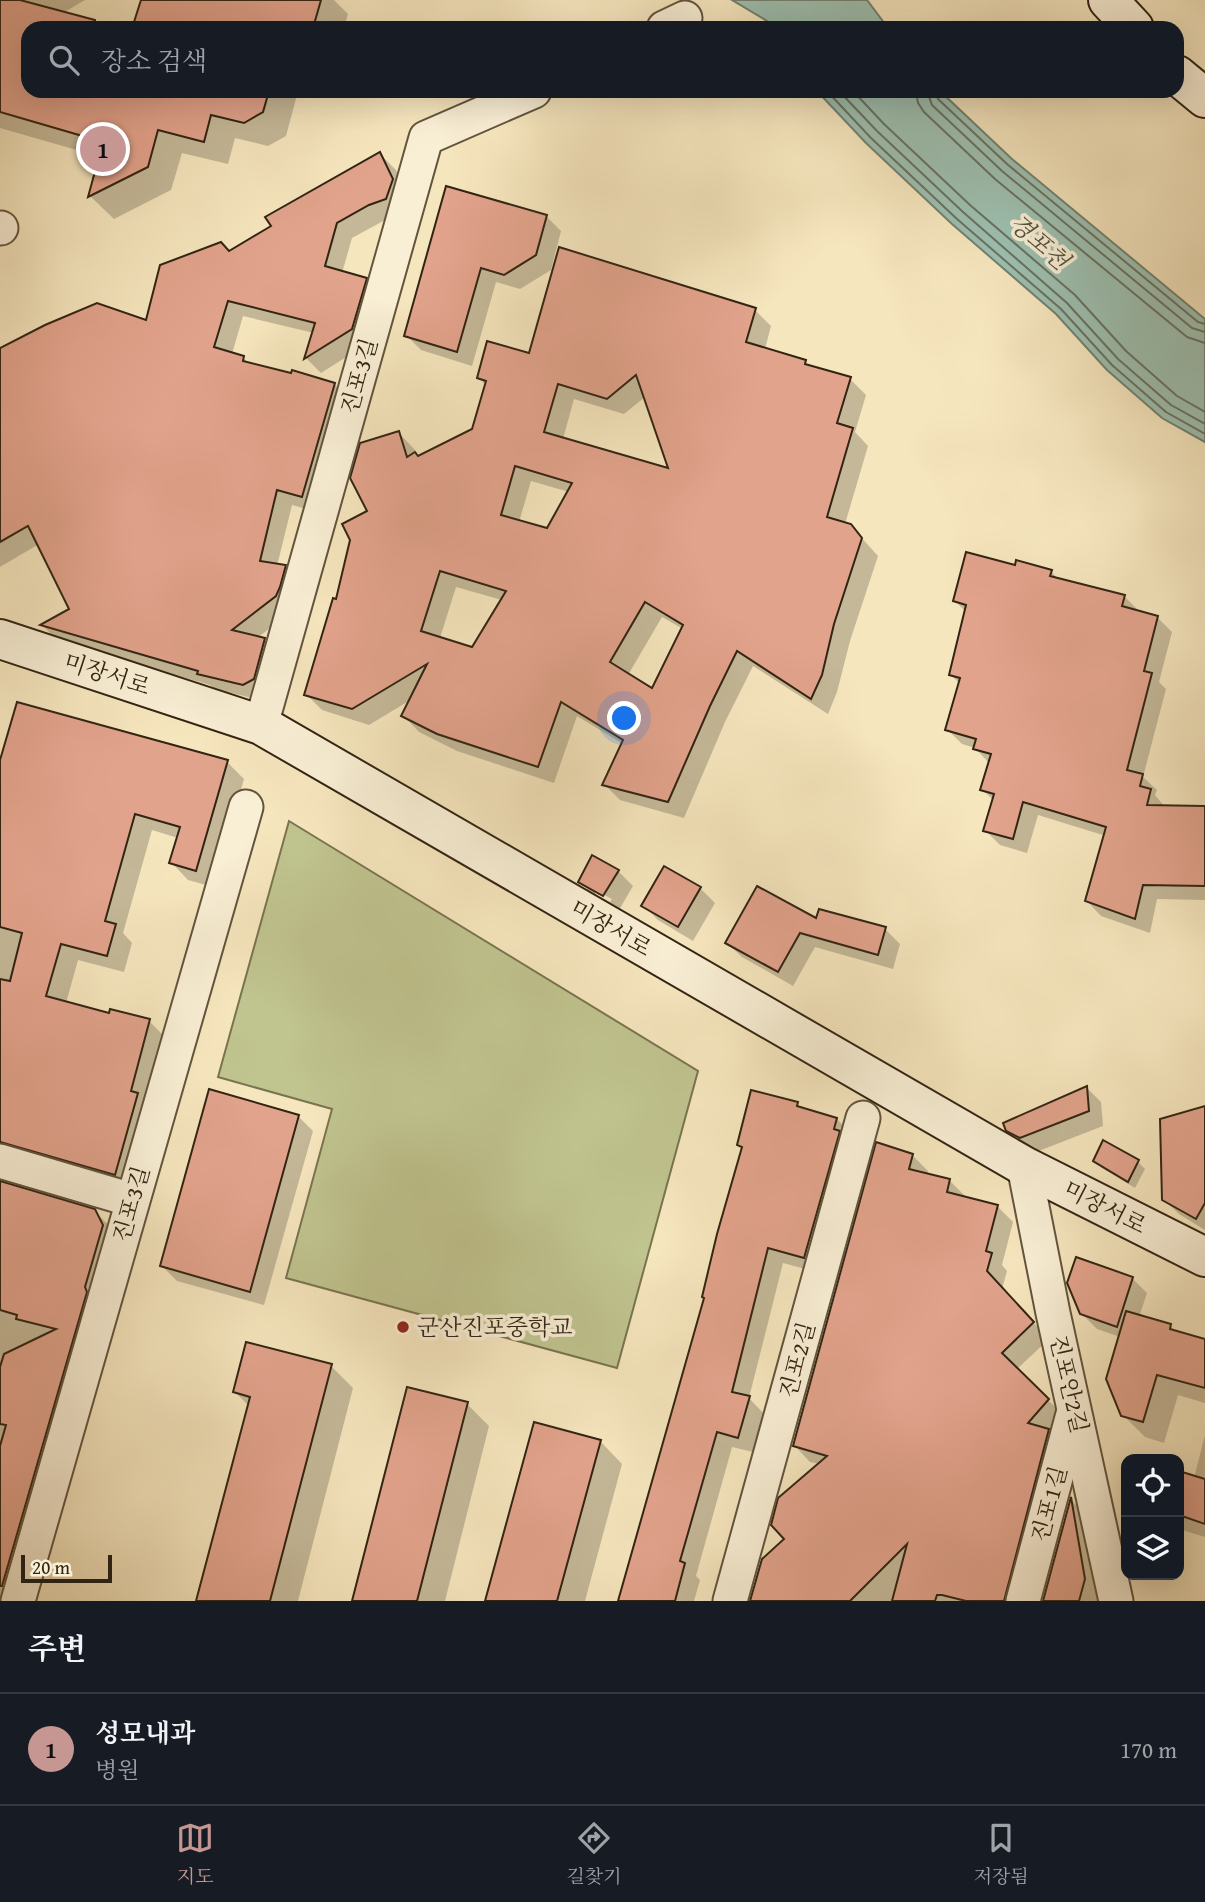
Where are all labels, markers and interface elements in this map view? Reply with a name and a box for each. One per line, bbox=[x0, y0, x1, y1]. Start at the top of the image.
search box bbox=[21, 21, 1184, 98]
icon: search bbox=[45, 41, 83, 79]
text: 장소 검색 bbox=[101, 41, 207, 80]
pin: 1 bbox=[80, 123, 126, 175]
water label: 경포천 bbox=[1002, 206, 1078, 279]
street label: 진포3길 bbox=[332, 334, 385, 418]
street label: 미장서로 bbox=[60, 644, 155, 703]
your location bbox=[607, 701, 641, 735]
street label: 미장서로 bbox=[565, 891, 658, 964]
street label: 진포3길 bbox=[104, 1162, 157, 1246]
street label: 미장서로 bbox=[1058, 1172, 1152, 1241]
place label: 군산진포중학교 bbox=[417, 1310, 573, 1343]
street label: 진포2길 bbox=[771, 1318, 823, 1402]
marker: 군산진포중학교 bbox=[395, 1319, 411, 1335]
street label: 진포안2길 bbox=[1042, 1331, 1097, 1436]
map controls bbox=[1121, 1454, 1184, 1580]
button: locate bbox=[1121, 1454, 1184, 1517]
street label: 진포1길 bbox=[1023, 1462, 1075, 1546]
button: layers bbox=[1121, 1517, 1184, 1580]
scale bar bbox=[21, 1552, 112, 1584]
text: 20 m bbox=[32, 1553, 70, 1581]
text: 주변 bbox=[28, 1626, 86, 1670]
text: 성모내과 bbox=[95, 1713, 195, 1752]
text: 1 bbox=[45, 1733, 57, 1766]
text: 170 m bbox=[1120, 1733, 1177, 1766]
text: 병원 bbox=[95, 1753, 139, 1786]
tab: 지도 bbox=[176, 1819, 214, 1890]
tab: 길찾기 bbox=[566, 1819, 621, 1890]
tab: 저장됨 bbox=[974, 1819, 1029, 1890]

